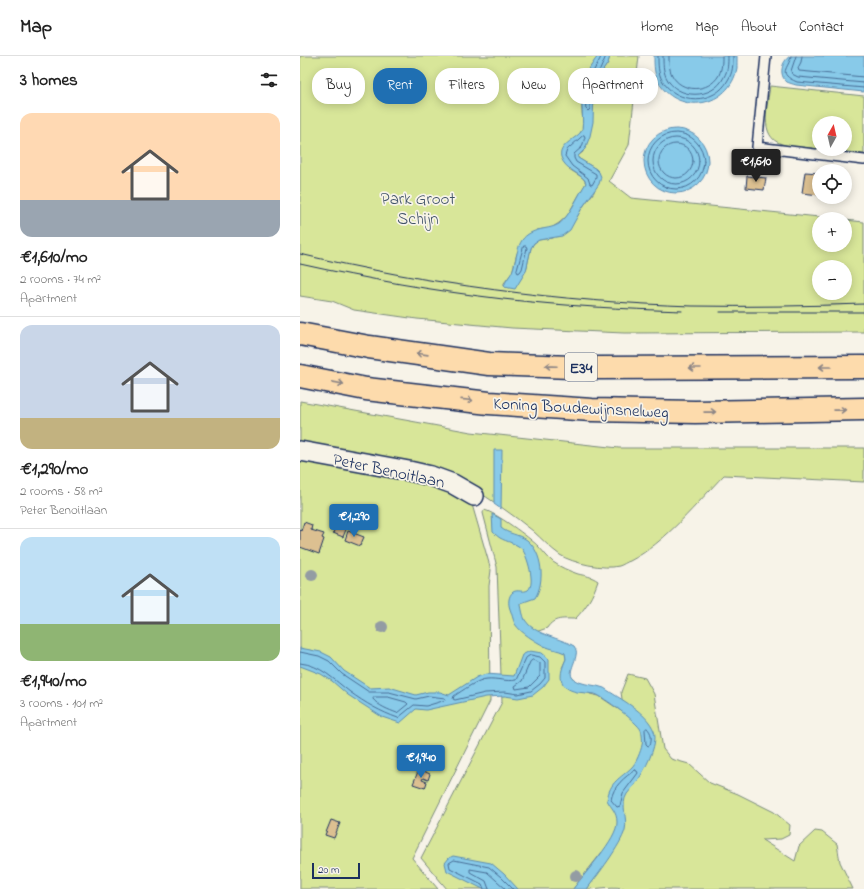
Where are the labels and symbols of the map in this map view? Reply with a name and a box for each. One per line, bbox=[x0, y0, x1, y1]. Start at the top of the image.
north arrow bbox=[812, 116, 852, 156]
pin: €1,610 bbox=[723, 149, 789, 183]
park label: Park Groot Schijn bbox=[381, 187, 455, 232]
one-way arrow bbox=[416, 350, 429, 358]
road number: E34 bbox=[565, 353, 597, 381]
one-way arrow bbox=[545, 362, 558, 370]
one-way arrow bbox=[819, 363, 832, 371]
one-way arrow bbox=[689, 364, 702, 372]
one-way arrow bbox=[331, 380, 344, 388]
street label: Koning Boudewijnsnelweg bbox=[492, 391, 669, 428]
one-way arrow bbox=[460, 396, 473, 404]
one-way arrow bbox=[833, 406, 846, 414]
one-way arrow bbox=[703, 408, 716, 416]
street label: Peter Benoitlaan bbox=[330, 447, 447, 496]
pin: €1,290 bbox=[321, 504, 387, 538]
pin: €1,940 bbox=[388, 745, 454, 779]
scale bar bbox=[312, 861, 360, 880]

